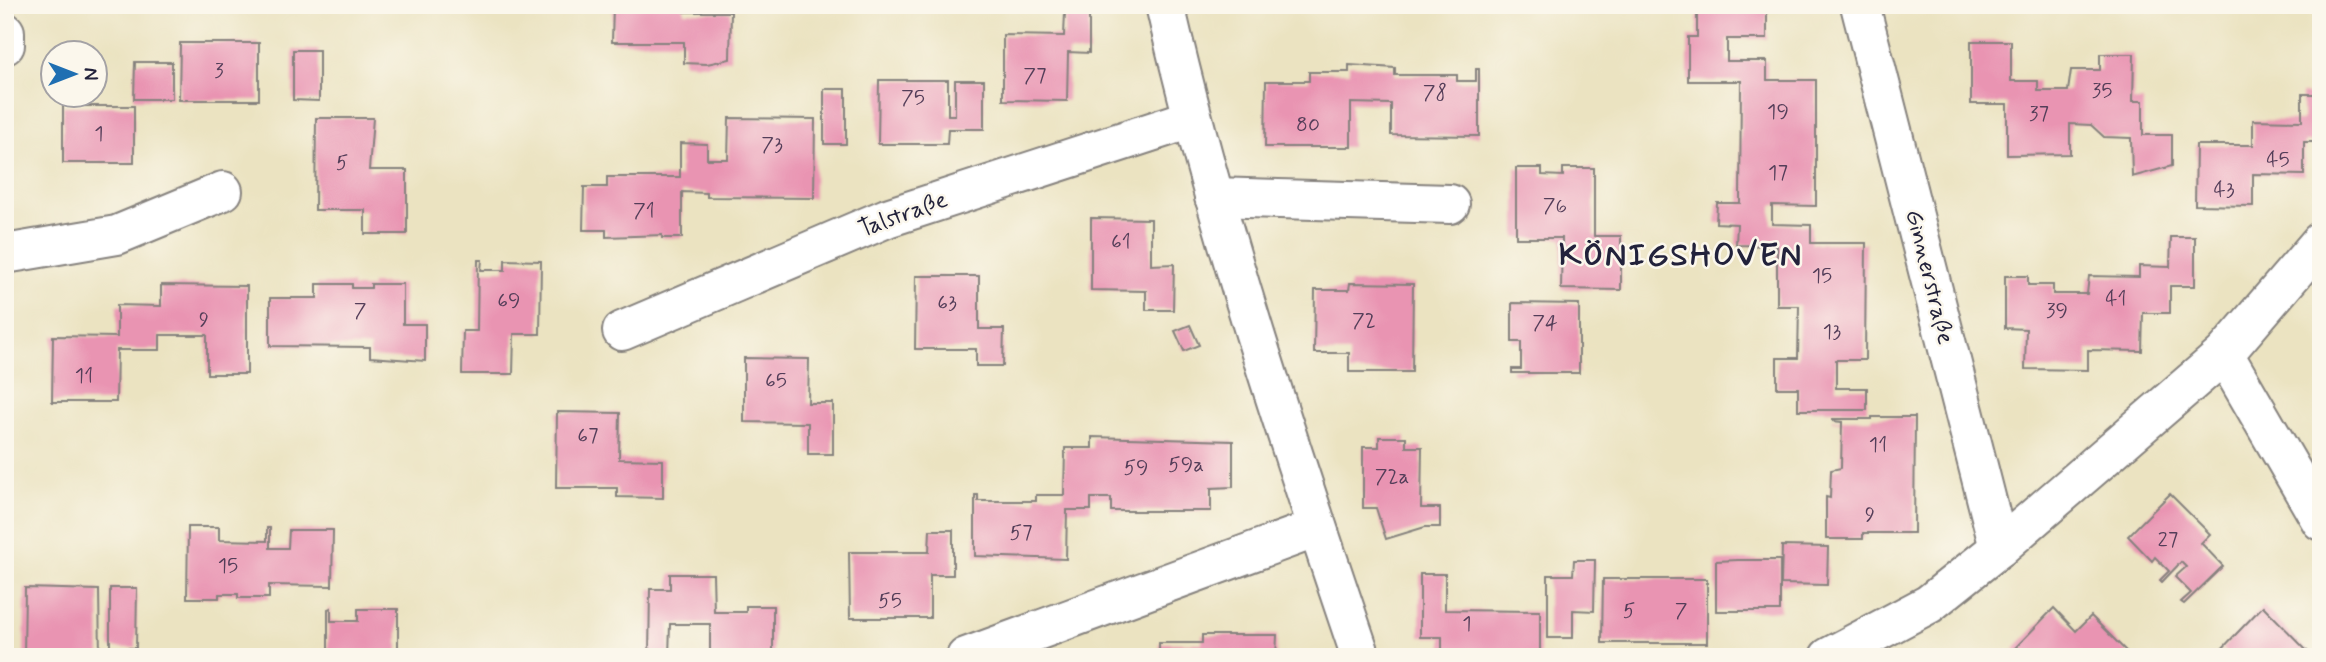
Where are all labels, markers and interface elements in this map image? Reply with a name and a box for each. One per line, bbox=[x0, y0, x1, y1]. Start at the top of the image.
north arrow bbox=[38, 38, 108, 108]
house number: 3 bbox=[214, 57, 224, 85]
house number: 77 bbox=[1023, 62, 1047, 90]
text: N bbox=[77, 68, 102, 80]
house number: 35 bbox=[2092, 77, 2112, 105]
house number: 78 bbox=[1423, 79, 1447, 107]
house number: 75 bbox=[901, 84, 925, 112]
house number: 19 bbox=[1767, 98, 1789, 126]
house number: 37 bbox=[2029, 100, 2049, 128]
house number: 80 bbox=[1296, 111, 1320, 139]
house number: 1 bbox=[94, 120, 104, 148]
house number: 73 bbox=[761, 131, 783, 159]
house number: 45 bbox=[2266, 146, 2290, 174]
house number: 5 bbox=[336, 149, 348, 177]
house number: 17 bbox=[1768, 159, 1788, 187]
house number: 43 bbox=[2213, 176, 2235, 204]
street label: Talstraße bbox=[854, 185, 952, 245]
house number: 76 bbox=[1543, 192, 1567, 220]
house number: 71 bbox=[633, 197, 655, 225]
street label: Ginnerstraße bbox=[1897, 206, 1961, 348]
house number: 61 bbox=[1111, 228, 1131, 256]
district label: KÖNIGSHOVEN bbox=[1559, 235, 1803, 277]
house number: 15 bbox=[1812, 262, 1832, 290]
house number: 41 bbox=[2105, 285, 2127, 313]
house number: 69 bbox=[497, 287, 521, 315]
house number: 63 bbox=[937, 289, 957, 317]
house number: 7 bbox=[354, 297, 367, 325]
house number: 39 bbox=[2046, 297, 2068, 325]
house number: 9 bbox=[199, 306, 209, 334]
house number: 72 bbox=[1352, 307, 1376, 335]
house number: 74 bbox=[1532, 309, 1558, 337]
house number: 13 bbox=[1823, 318, 1841, 346]
house number: 11 bbox=[75, 362, 93, 390]
house number: 65 bbox=[765, 367, 787, 395]
house number: 67 bbox=[577, 422, 599, 450]
house number: 11 bbox=[1869, 431, 1887, 459]
house number: 59a bbox=[1168, 451, 1204, 479]
house number: 59 bbox=[1123, 454, 1149, 482]
house number: 72a bbox=[1375, 463, 1409, 491]
house number: 9 bbox=[1865, 501, 1875, 529]
house number: 57 bbox=[1009, 519, 1033, 547]
house number: 27 bbox=[2158, 526, 2178, 554]
house number: 15 bbox=[218, 552, 238, 580]
house number: 55 bbox=[878, 587, 902, 615]
house number: 5 bbox=[1623, 597, 1635, 625]
house number: 7 bbox=[1675, 597, 1688, 625]
house number: 1 bbox=[1462, 610, 1472, 638]

